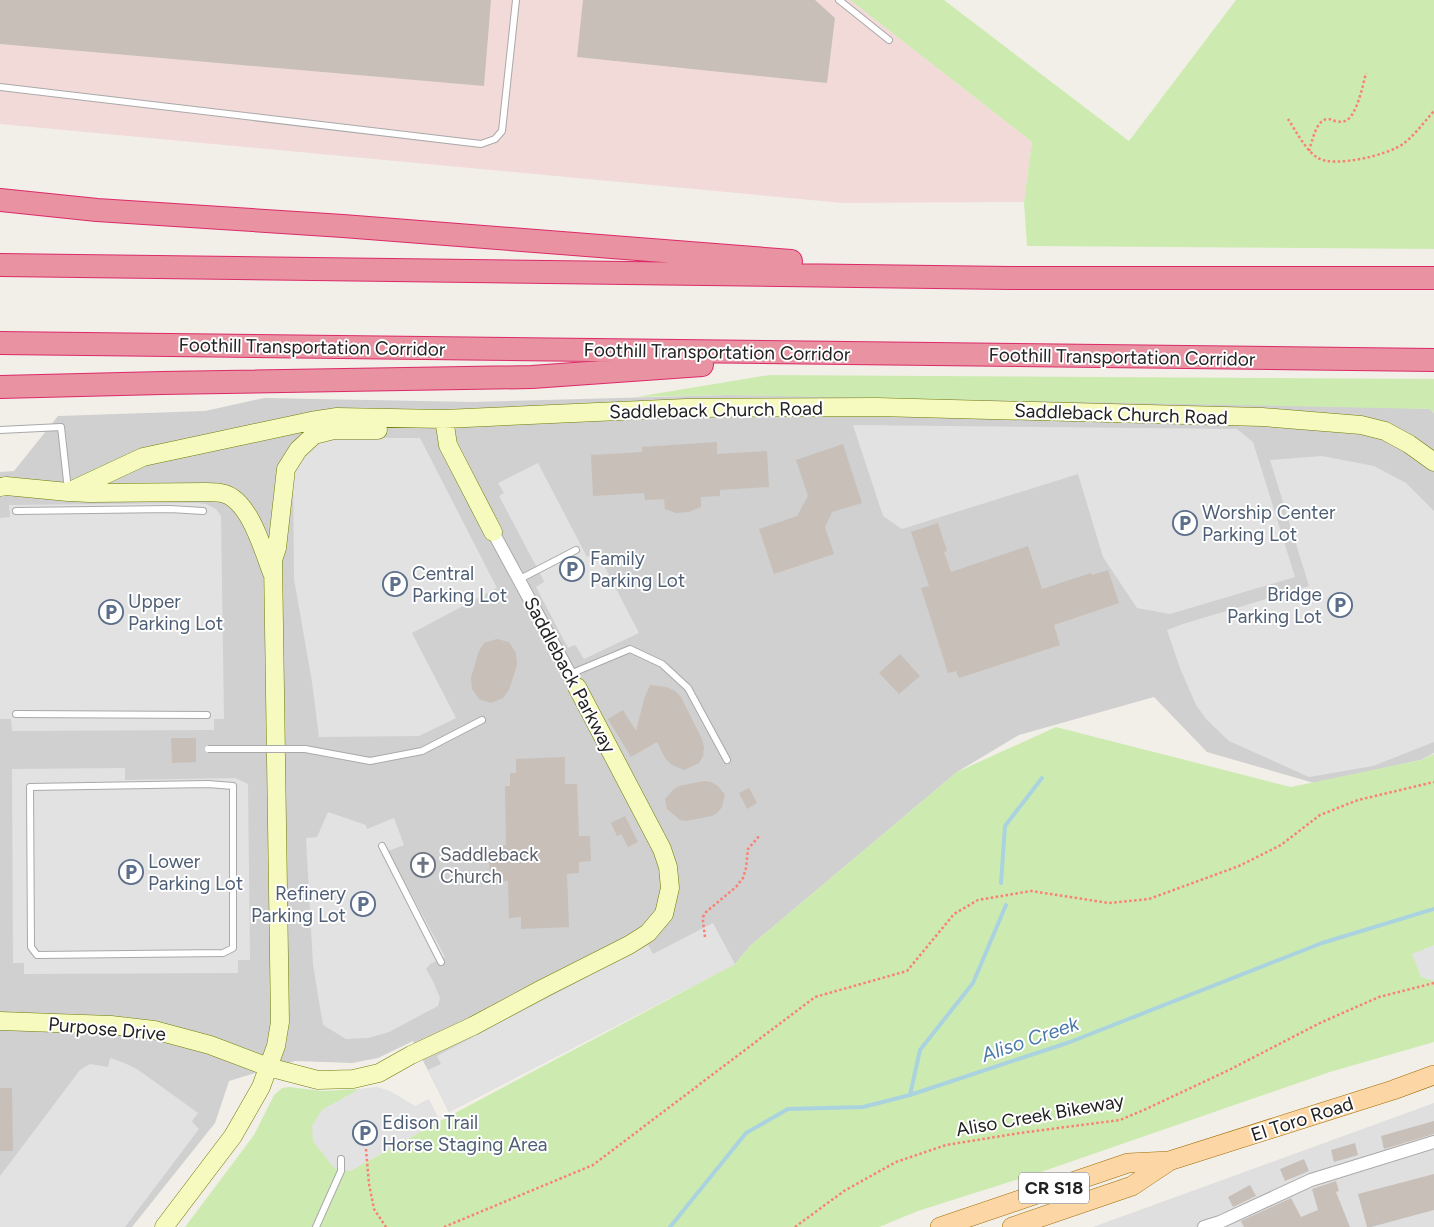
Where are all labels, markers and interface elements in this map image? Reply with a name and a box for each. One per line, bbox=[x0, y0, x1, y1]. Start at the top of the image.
street label: Foothill Transportation Corridor bbox=[179, 333, 446, 361]
street label: Foothill Transportation Corridor bbox=[584, 338, 851, 366]
street label: Foothill Transportation Corridor bbox=[989, 343, 1256, 371]
street label: Saddleback Church Road bbox=[609, 397, 823, 423]
street label: Saddleback Church Road bbox=[1014, 399, 1228, 429]
place label: Worship Center Parking Lot bbox=[1202, 501, 1336, 546]
parking icon: Worship Center Parking Lot bbox=[1172, 510, 1198, 536]
place label: Family Parking Lot bbox=[590, 547, 685, 592]
parking icon: Family Parking Lot bbox=[559, 556, 585, 582]
place label: Central Parking Lot bbox=[412, 562, 507, 607]
parking icon: Central Parking Lot bbox=[382, 571, 408, 597]
place label: Bridge Parking Lot bbox=[1227, 583, 1322, 628]
place label: Upper Parking Lot bbox=[128, 590, 223, 635]
parking icon: Bridge Parking Lot bbox=[1327, 592, 1353, 618]
street label: Saddleback Parkway bbox=[519, 593, 621, 757]
parking icon: Upper Parking Lot bbox=[98, 599, 124, 625]
place label: Saddleback Church bbox=[440, 843, 539, 888]
place label: Lower Parking Lot bbox=[148, 850, 243, 895]
church icon: Saddleback Church bbox=[410, 852, 436, 878]
parking icon: Lower Parking Lot bbox=[118, 859, 144, 885]
place label: Refinery Parking Lot bbox=[251, 882, 346, 927]
parking icon: Refinery Parking Lot bbox=[350, 891, 376, 917]
water label: Aliso Creek bbox=[977, 1011, 1083, 1067]
street label: Purpose Drive bbox=[47, 1012, 167, 1046]
street label: Aliso Creek Bikeway bbox=[954, 1089, 1126, 1141]
street label: El Toro Road bbox=[1248, 1092, 1356, 1146]
place label: Edison Trail Horse Staging Area bbox=[382, 1111, 547, 1156]
parking icon: Edison Trail Horse Staging Area bbox=[352, 1120, 378, 1146]
road number: CR S18 bbox=[1019, 1172, 1089, 1204]

